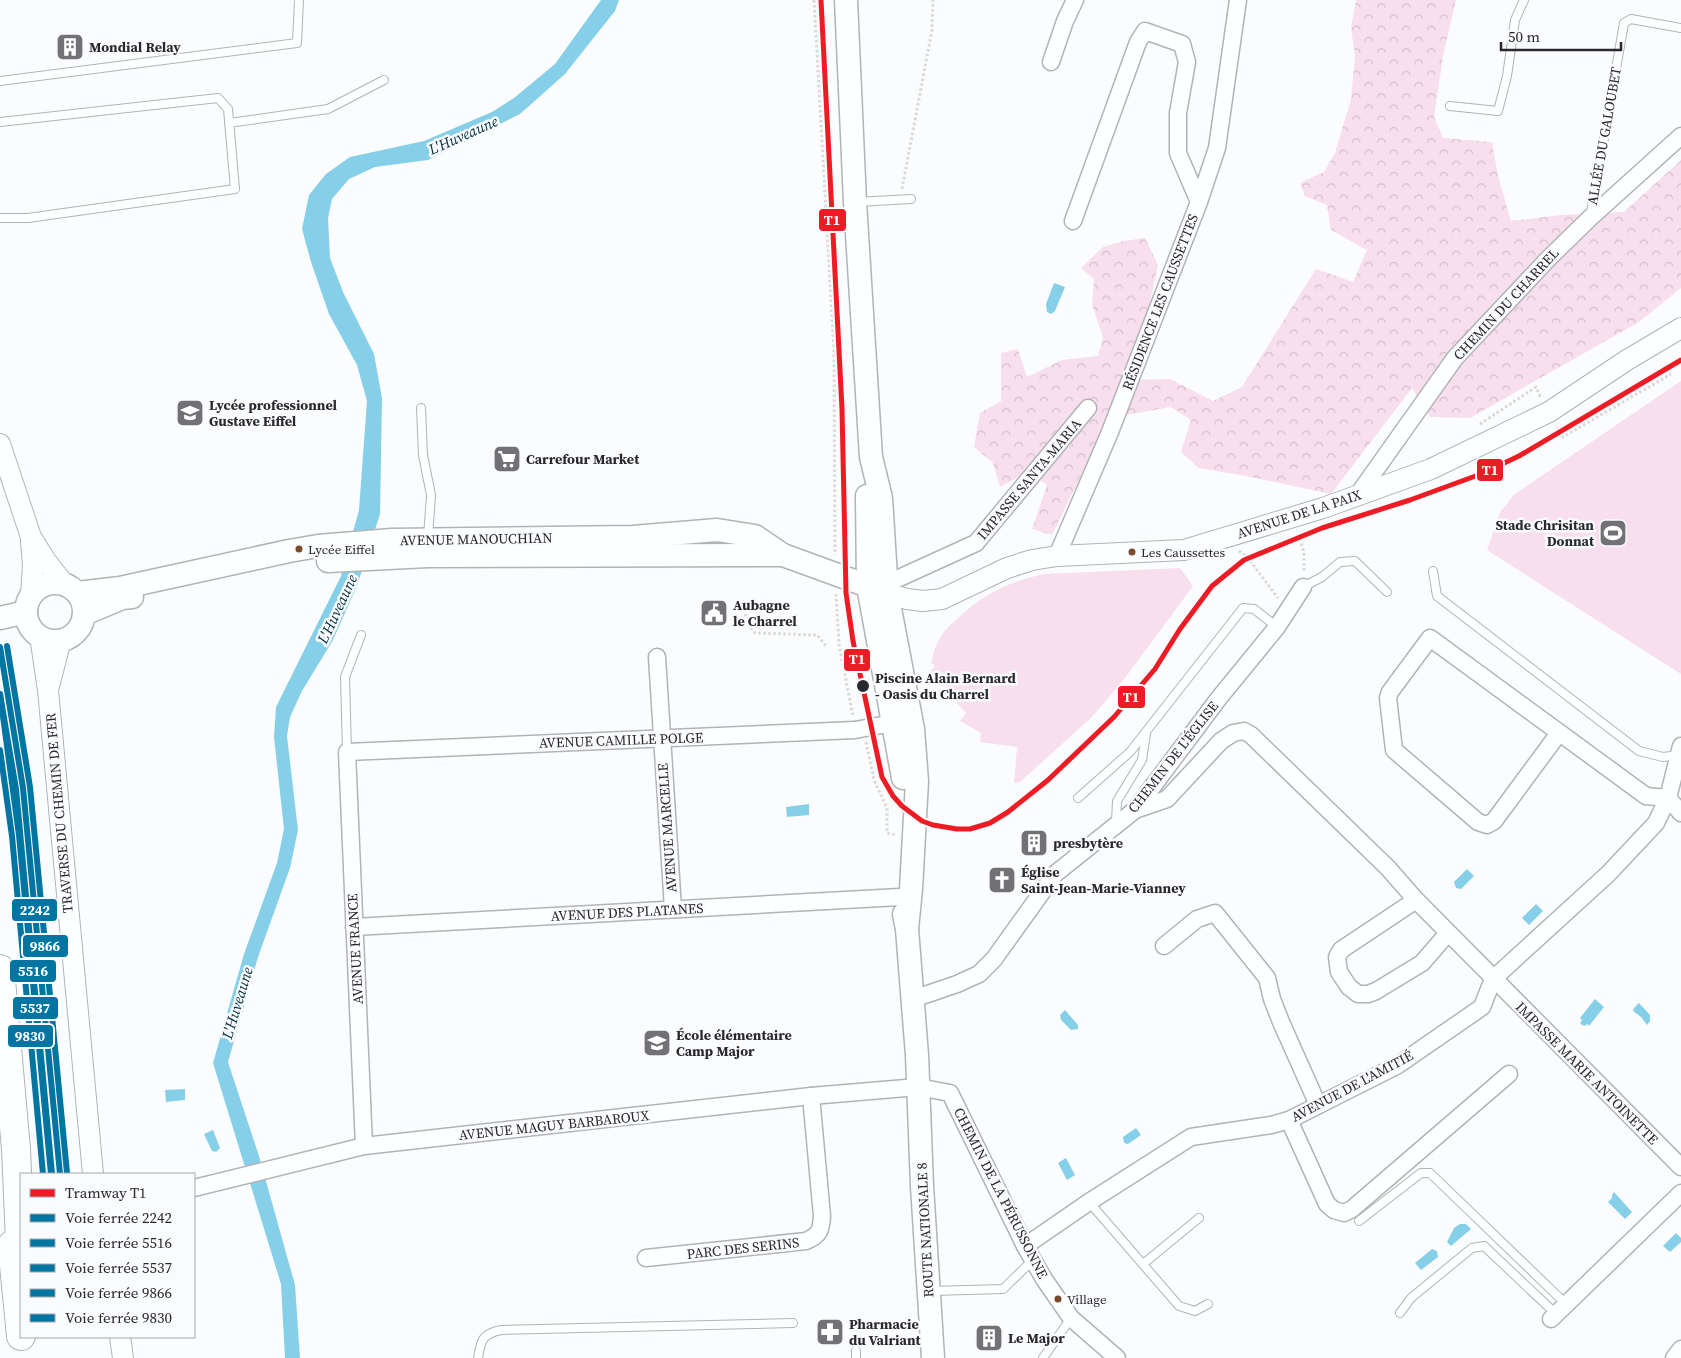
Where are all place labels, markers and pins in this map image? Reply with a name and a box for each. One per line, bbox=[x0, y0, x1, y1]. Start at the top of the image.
building icon: Mondial Relay bbox=[55, 32, 85, 62]
place label: Mondial Relay bbox=[89, 37, 181, 57]
place label: Lycée professionnel Gustave Eiffel bbox=[209, 395, 338, 431]
school or university icon: Lycée professionnel Gustave Eiffel bbox=[175, 398, 205, 428]
supermarket icon: Carrefour Market bbox=[492, 444, 522, 474]
place label: Carrefour Market bbox=[526, 449, 640, 469]
place label: Stade Chrisitan Donnat bbox=[1495, 515, 1595, 551]
sports icon: Stade Chrisitan Donnat bbox=[1598, 518, 1628, 548]
place label: Lycée Eiffel bbox=[308, 541, 375, 558]
marker: Lycée Eiffel bbox=[294, 544, 304, 554]
place label: Les Caussettes bbox=[1141, 544, 1226, 561]
marker: Les Caussettes bbox=[1127, 547, 1137, 557]
place label: Aubagne le Charrel bbox=[733, 595, 797, 631]
public building icon: Aubagne le Charrel bbox=[699, 598, 729, 628]
place label: Piscine Alain Bernard - Oasis du Charrel bbox=[875, 668, 1016, 704]
marker: Piscine Alain Bernard - Oasis du Charrel bbox=[855, 678, 871, 694]
building icon: presbytère bbox=[1019, 828, 1049, 858]
place label: presbytère bbox=[1053, 833, 1123, 853]
place label: Église Saint-Jean-Marie-Vianney bbox=[1021, 862, 1186, 898]
church icon: Église Saint-Jean-Marie-Vianney bbox=[987, 865, 1017, 895]
place label: École élémentaire Camp Major bbox=[676, 1025, 792, 1061]
school or university icon: École élémentaire Camp Major bbox=[642, 1028, 672, 1058]
place label: Village bbox=[1067, 1291, 1107, 1308]
marker: Village bbox=[1053, 1294, 1063, 1304]
place label: Pharmacie du Valriant bbox=[849, 1314, 921, 1350]
pharmacy icon: Pharmacie du Valriant bbox=[815, 1317, 845, 1347]
building icon: Le Major bbox=[974, 1323, 1004, 1353]
place label: Le Major bbox=[1008, 1328, 1065, 1348]

